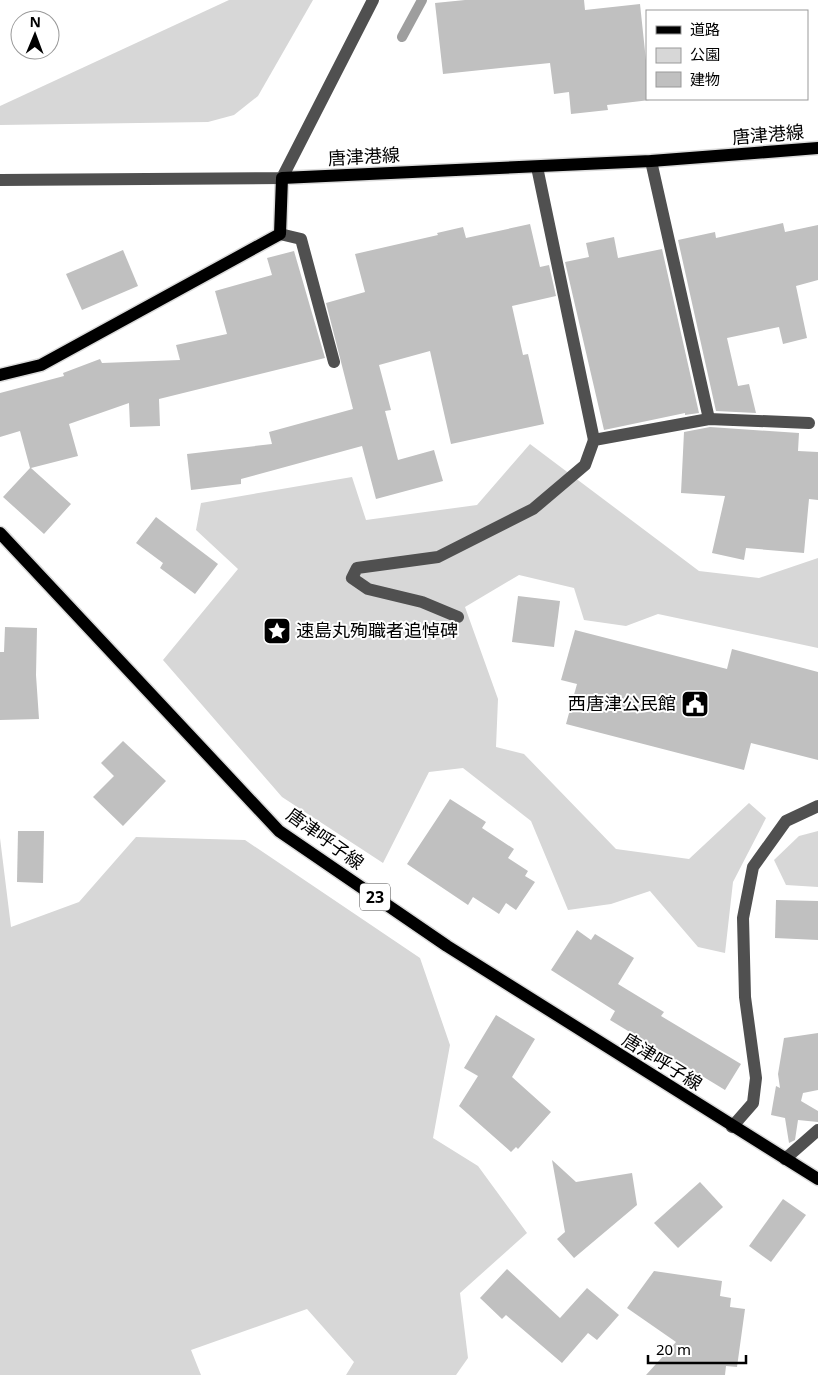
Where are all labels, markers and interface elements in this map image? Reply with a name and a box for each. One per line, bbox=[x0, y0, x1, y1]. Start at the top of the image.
north arrow bbox=[10, 10, 60, 60]
legend bbox=[646, 10, 808, 100]
text: N bbox=[29, 12, 41, 31]
text: 道路 bbox=[690, 19, 720, 39]
text: 公園 bbox=[690, 44, 720, 64]
text: 建物 bbox=[690, 69, 720, 89]
street label: 唐津港線 bbox=[731, 119, 805, 149]
street label: 唐津港線 bbox=[327, 142, 401, 170]
place icon: 速島丸殉職者追悼碑 bbox=[262, 616, 292, 646]
place label: 速島丸殉職者追悼碑 bbox=[296, 618, 458, 642]
public building icon: 西唐津公民館 bbox=[680, 689, 710, 719]
place label: 西唐津公民館 bbox=[568, 691, 676, 715]
street label: 唐津呼子線 bbox=[282, 802, 369, 874]
road number: 23 bbox=[360, 884, 390, 910]
street label: 唐津呼子線 bbox=[618, 1027, 707, 1095]
scale bar bbox=[648, 1332, 746, 1364]
text: 20 m bbox=[656, 1339, 691, 1359]

